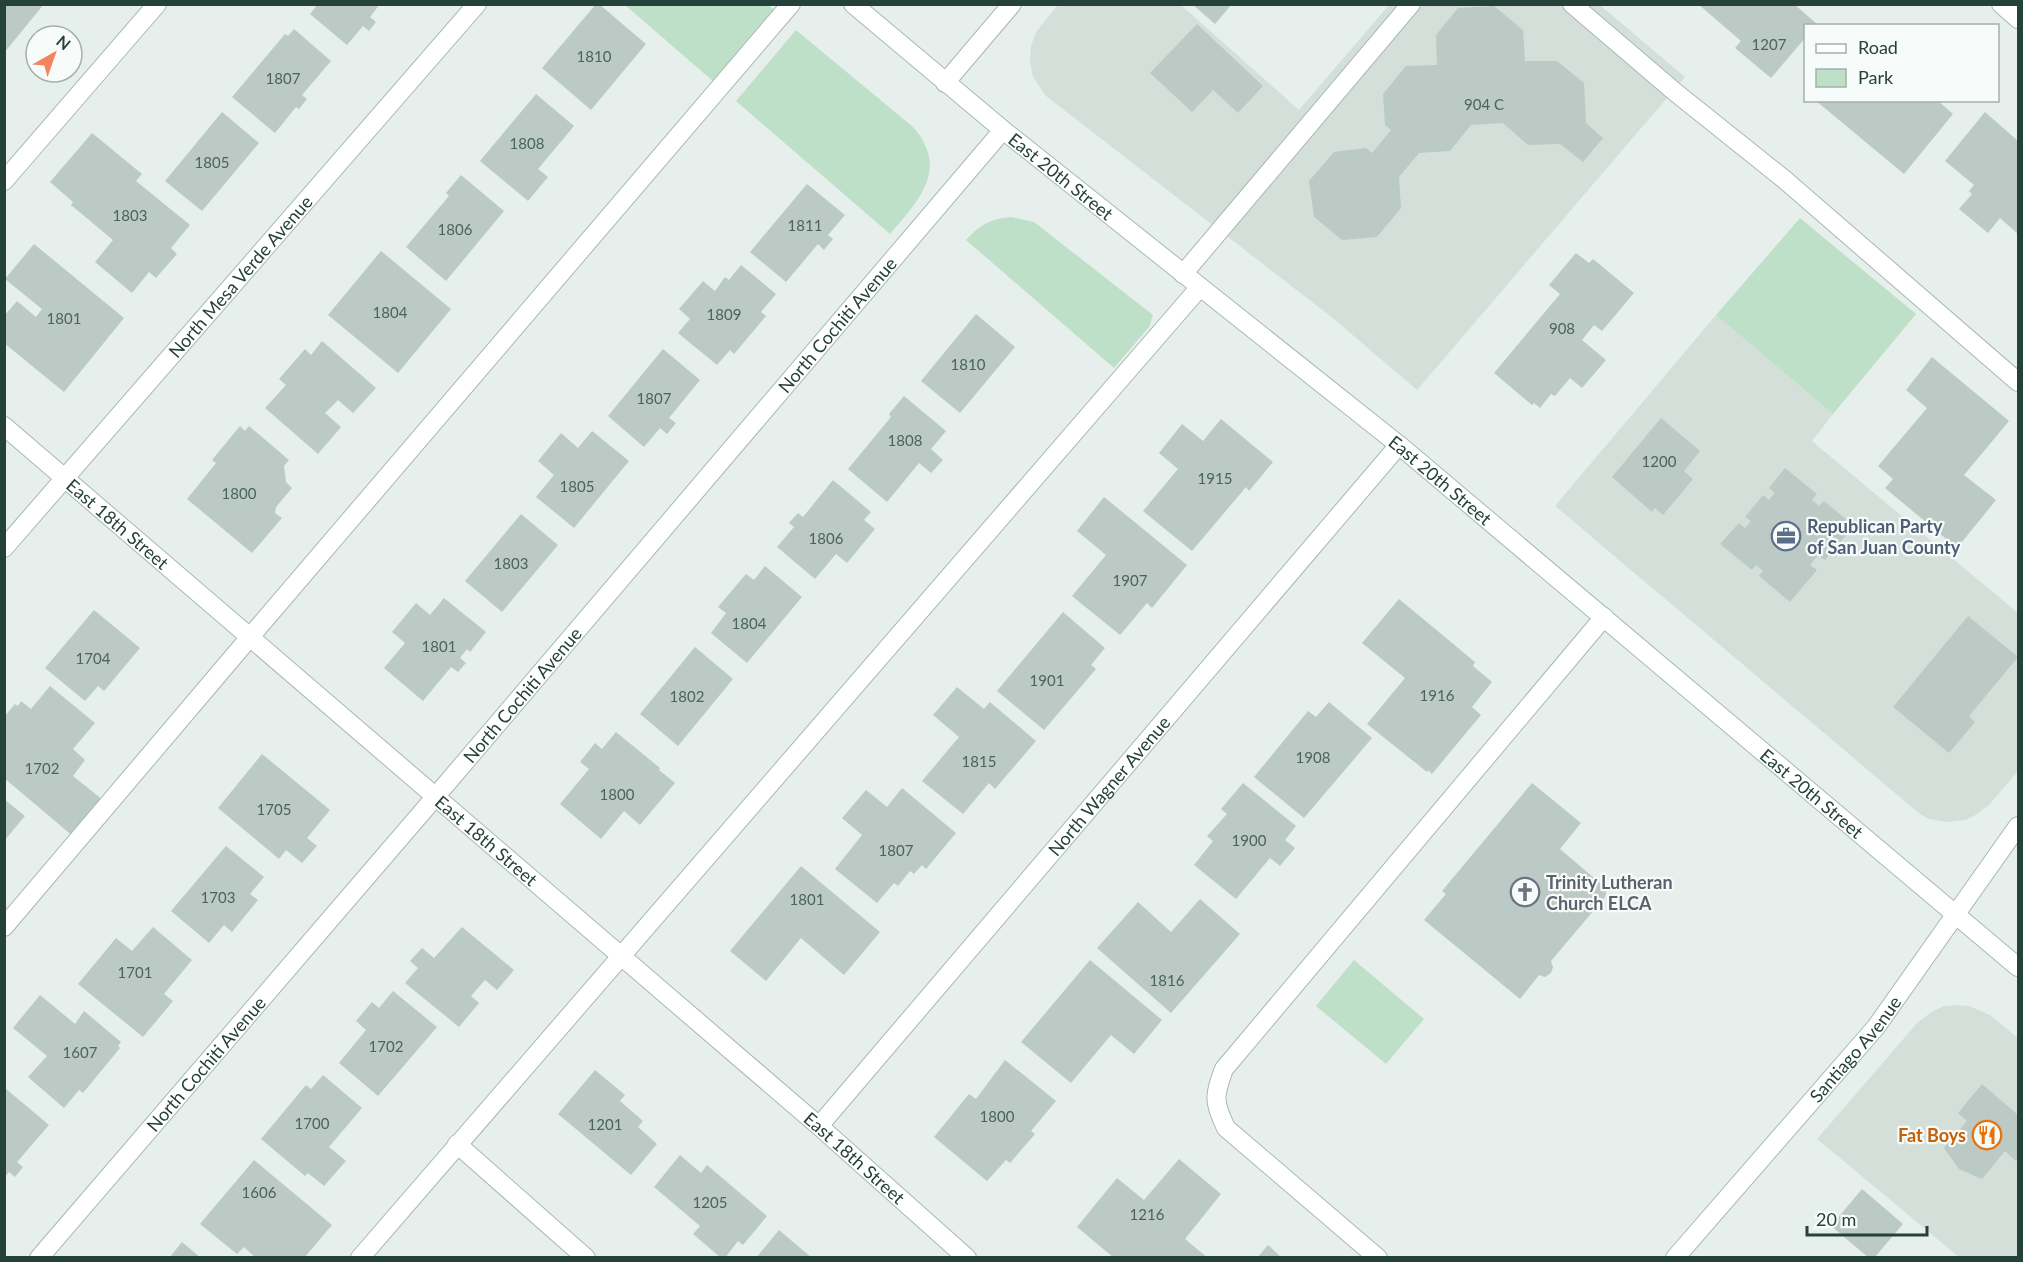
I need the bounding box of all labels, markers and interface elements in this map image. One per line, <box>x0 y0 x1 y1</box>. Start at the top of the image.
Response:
north arrow <box>24 24 84 84</box>
legend <box>1804 24 1999 102</box>
text: N <box>53 31 75 53</box>
house number: 1207 <box>1752 35 1787 53</box>
text: Road <box>1858 36 1898 58</box>
house number: 1810 <box>577 47 612 65</box>
text: Park <box>1858 66 1894 88</box>
house number: 1807 <box>266 69 301 87</box>
house number: 904 C <box>1464 95 1504 113</box>
street label: East 20th Street <box>1004 128 1118 225</box>
house number: 1808 <box>510 134 544 152</box>
house number: 1805 <box>195 153 229 171</box>
street label: North Mesa Verde Avenue <box>164 191 317 362</box>
house number: 1803 <box>113 206 147 224</box>
house number: 1811 <box>788 216 822 234</box>
house number: 1806 <box>438 220 473 238</box>
street label: North Cochiti Avenue <box>773 252 901 397</box>
house number: 1804 <box>373 303 408 321</box>
house number: 1809 <box>707 305 741 323</box>
house number: 1801 <box>47 309 81 327</box>
house number: 908 <box>1549 319 1575 337</box>
house number: 1810 <box>951 355 986 373</box>
house number: 1807 <box>637 389 672 407</box>
street label: East 20th Street <box>1385 430 1497 530</box>
house number: 1808 <box>888 431 922 449</box>
house number: 1200 <box>1642 452 1677 470</box>
house number: 1915 <box>1198 469 1232 487</box>
street label: East 18th Street <box>62 474 174 574</box>
house number: 1805 <box>560 477 594 495</box>
house number: 1800 <box>222 484 257 502</box>
place label: Republican Party of San Juan County <box>1807 515 1961 558</box>
office icon: Republican Party of San Juan County <box>1770 520 1802 552</box>
house number: 1806 <box>809 529 844 547</box>
house number: 1803 <box>494 554 528 572</box>
house number: 1907 <box>1113 571 1148 589</box>
house number: 1804 <box>732 614 767 632</box>
street label: North Cochiti Avenue <box>458 623 586 767</box>
house number: 1801 <box>422 637 456 655</box>
house number: 1704 <box>76 649 111 667</box>
house number: 1901 <box>1030 671 1064 689</box>
house number: 1916 <box>1420 686 1455 704</box>
house number: 1802 <box>670 687 704 705</box>
street label: North Wagner Avenue <box>1043 711 1174 860</box>
street label: East 20th Street <box>1756 744 1868 843</box>
house number: 1908 <box>1296 748 1330 766</box>
house number: 1815 <box>962 752 996 770</box>
house number: 1702 <box>25 759 59 777</box>
house number: 1800 <box>600 785 635 803</box>
street label: East 18th Street <box>431 790 542 891</box>
house number: 1705 <box>257 800 291 818</box>
house number: 1900 <box>1232 831 1267 849</box>
house number: 1807 <box>879 841 914 859</box>
place label: Trinity Lutheran Church ELCA <box>1546 871 1673 914</box>
church icon: Trinity Lutheran Church ELCA <box>1509 876 1541 908</box>
house number: 1703 <box>201 888 235 906</box>
house number: 1801 <box>790 890 824 908</box>
house number: 1701 <box>118 963 152 981</box>
house number: 1816 <box>1150 971 1185 989</box>
street label: North Cochiti Avenue <box>142 992 270 1136</box>
street label: Santiago Avenue <box>1805 992 1906 1107</box>
house number: 1702 <box>369 1037 403 1055</box>
house number: 1607 <box>63 1043 98 1061</box>
street label: East 18th Street <box>800 1107 910 1209</box>
house number: 1800 <box>980 1107 1015 1125</box>
house number: 1700 <box>295 1114 330 1132</box>
house number: 1201 <box>588 1115 622 1133</box>
restaurant icon: Fat Boys <box>1971 1119 2003 1151</box>
place label: Fat Boys <box>1898 1124 1966 1146</box>
house number: 1606 <box>242 1183 277 1201</box>
house number: 1205 <box>693 1193 727 1211</box>
scale bar <box>1807 1199 1927 1237</box>
house number: 1216 <box>1130 1205 1165 1223</box>
text: 20 m <box>1816 1208 1856 1230</box>

